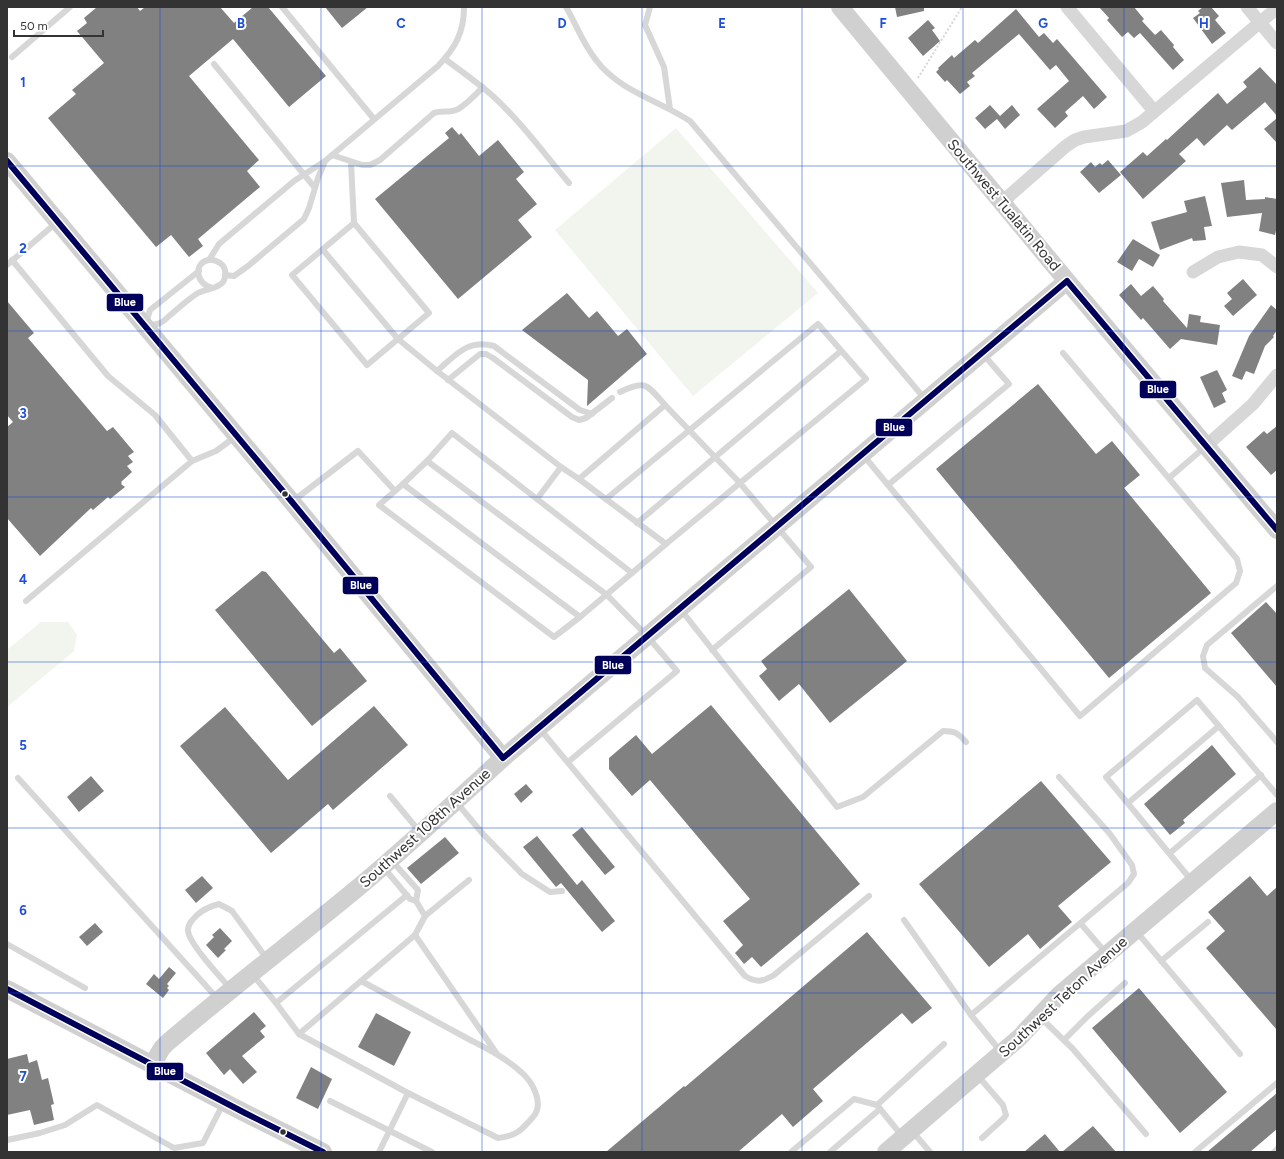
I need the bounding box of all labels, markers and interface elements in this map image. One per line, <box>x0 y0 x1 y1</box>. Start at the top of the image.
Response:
scale bar <box>14 12 103 38</box>
text: B <box>237 16 245 31</box>
text: C <box>396 16 406 31</box>
text: D <box>557 16 567 31</box>
text: E <box>718 16 726 31</box>
text: F <box>879 16 887 31</box>
text: G <box>1038 16 1048 31</box>
text: H <box>1199 16 1209 31</box>
text: 50 m <box>20 19 48 33</box>
text: 1 <box>20 75 26 90</box>
street label: Southwest Tualatin Road <box>944 135 1064 275</box>
text: 2 <box>19 241 27 256</box>
line badge: Blue <box>106 293 144 312</box>
text: Blue <box>114 296 136 309</box>
line badge: Blue <box>1139 380 1177 399</box>
text: Blue <box>1147 383 1169 396</box>
text: 3 <box>19 406 27 421</box>
line badge: Blue <box>875 418 913 437</box>
text: Blue <box>883 421 905 434</box>
unlabelled marker <box>280 489 290 499</box>
text: 4 <box>19 572 27 587</box>
line badge: Blue <box>342 576 379 595</box>
text: Blue <box>350 579 372 592</box>
line badge: Blue <box>594 655 632 675</box>
text: Blue <box>602 659 624 672</box>
text: 5 <box>19 738 27 753</box>
street label: Southwest 108th Avenue <box>356 764 494 892</box>
text: 6 <box>19 903 27 918</box>
street label: Southwest Teton Avenue <box>995 933 1131 1061</box>
line badge: Blue <box>146 1062 184 1081</box>
text: Blue <box>154 1065 176 1078</box>
text: 7 <box>19 1069 27 1084</box>
unlabelled marker <box>278 1127 288 1137</box>

